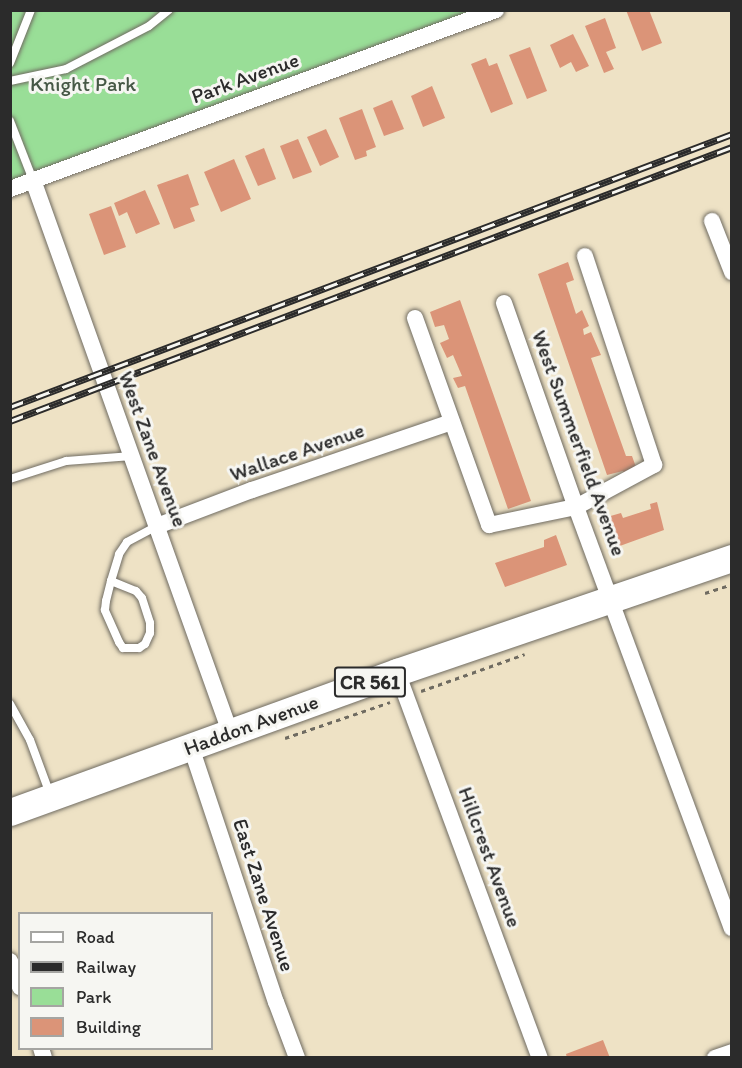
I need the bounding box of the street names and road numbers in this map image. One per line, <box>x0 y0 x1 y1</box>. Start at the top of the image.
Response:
street label: Park Avenue <box>188 47 302 109</box>
street label: West Summerfield Avenue <box>527 328 631 558</box>
street label: West Zane Avenue <box>113 367 193 531</box>
street label: Wallace Avenue <box>226 417 368 487</box>
road number: CR 561 <box>332 665 407 699</box>
street label: Haddon Avenue <box>180 689 322 761</box>
street label: Hillcrest Avenue <box>453 783 527 931</box>
street label: East Zane Avenue <box>227 815 301 975</box>

